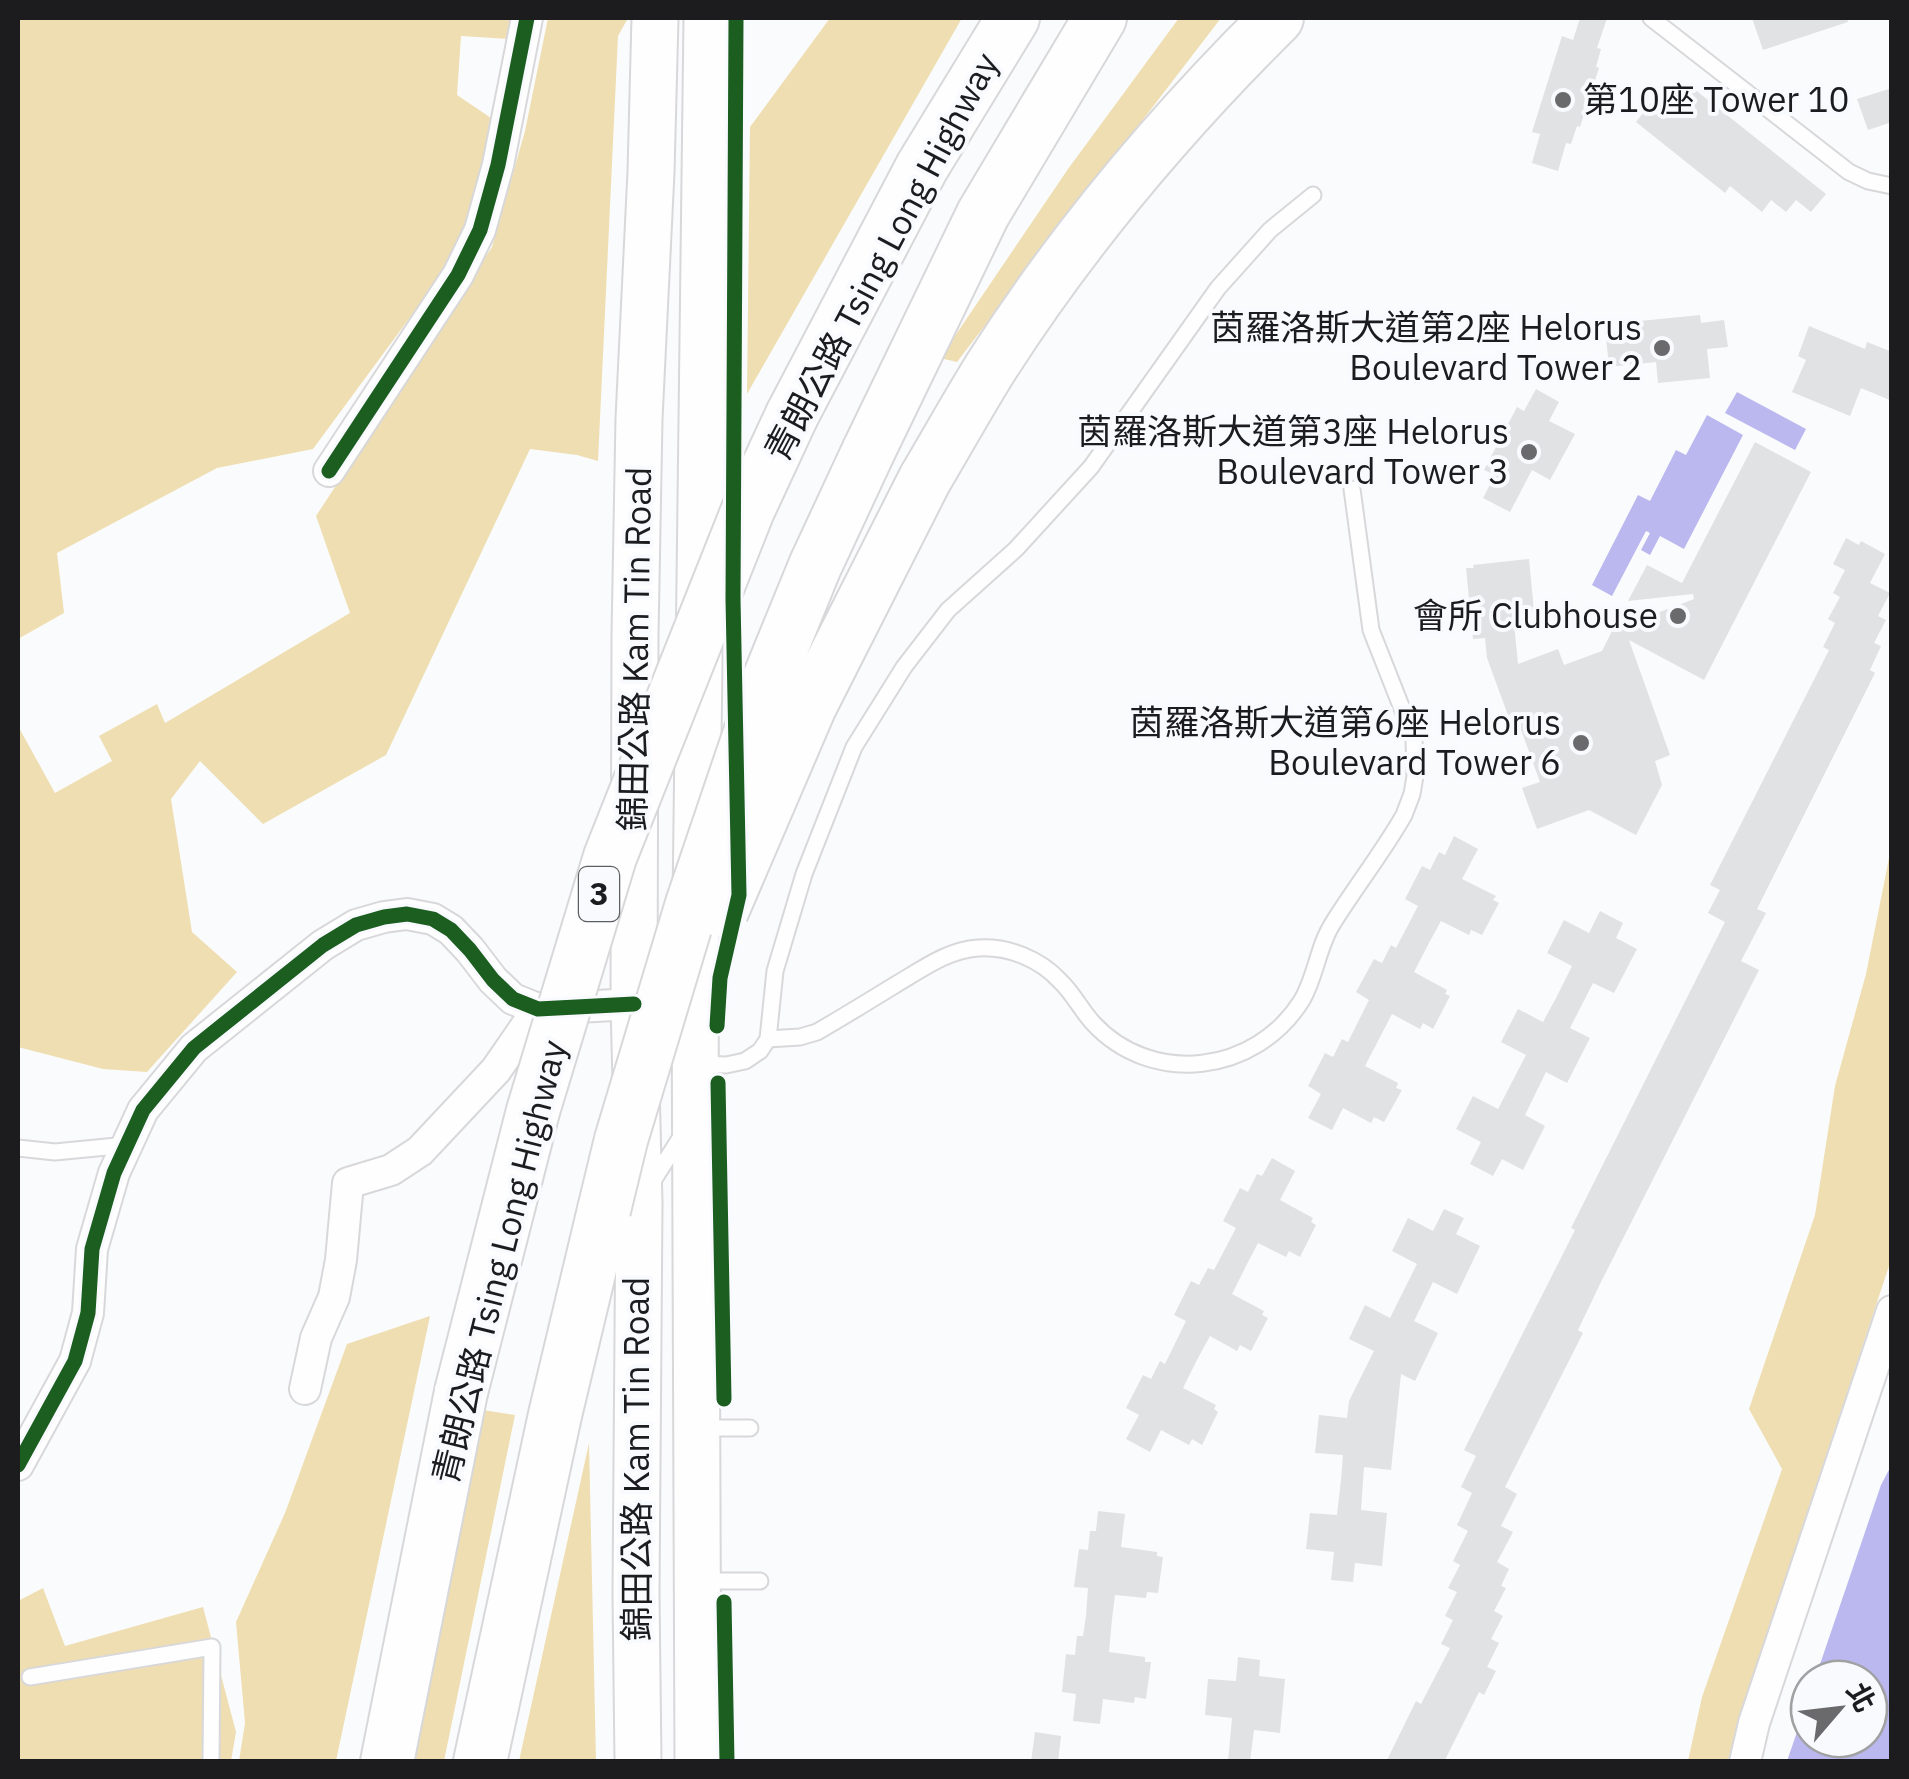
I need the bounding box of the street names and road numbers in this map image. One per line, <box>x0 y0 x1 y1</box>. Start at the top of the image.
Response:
street label: 青朗公路 Tsing Long Highway <box>754 44 1008 469</box>
street label: 錦田公路 Kam Tin Road <box>609 466 661 832</box>
road number: 3 <box>579 867 619 921</box>
street label: 青朗公路 Tsing Long Highway <box>422 1035 576 1488</box>
street label: 錦田公路 Kam Tin Road <box>613 1277 659 1641</box>

